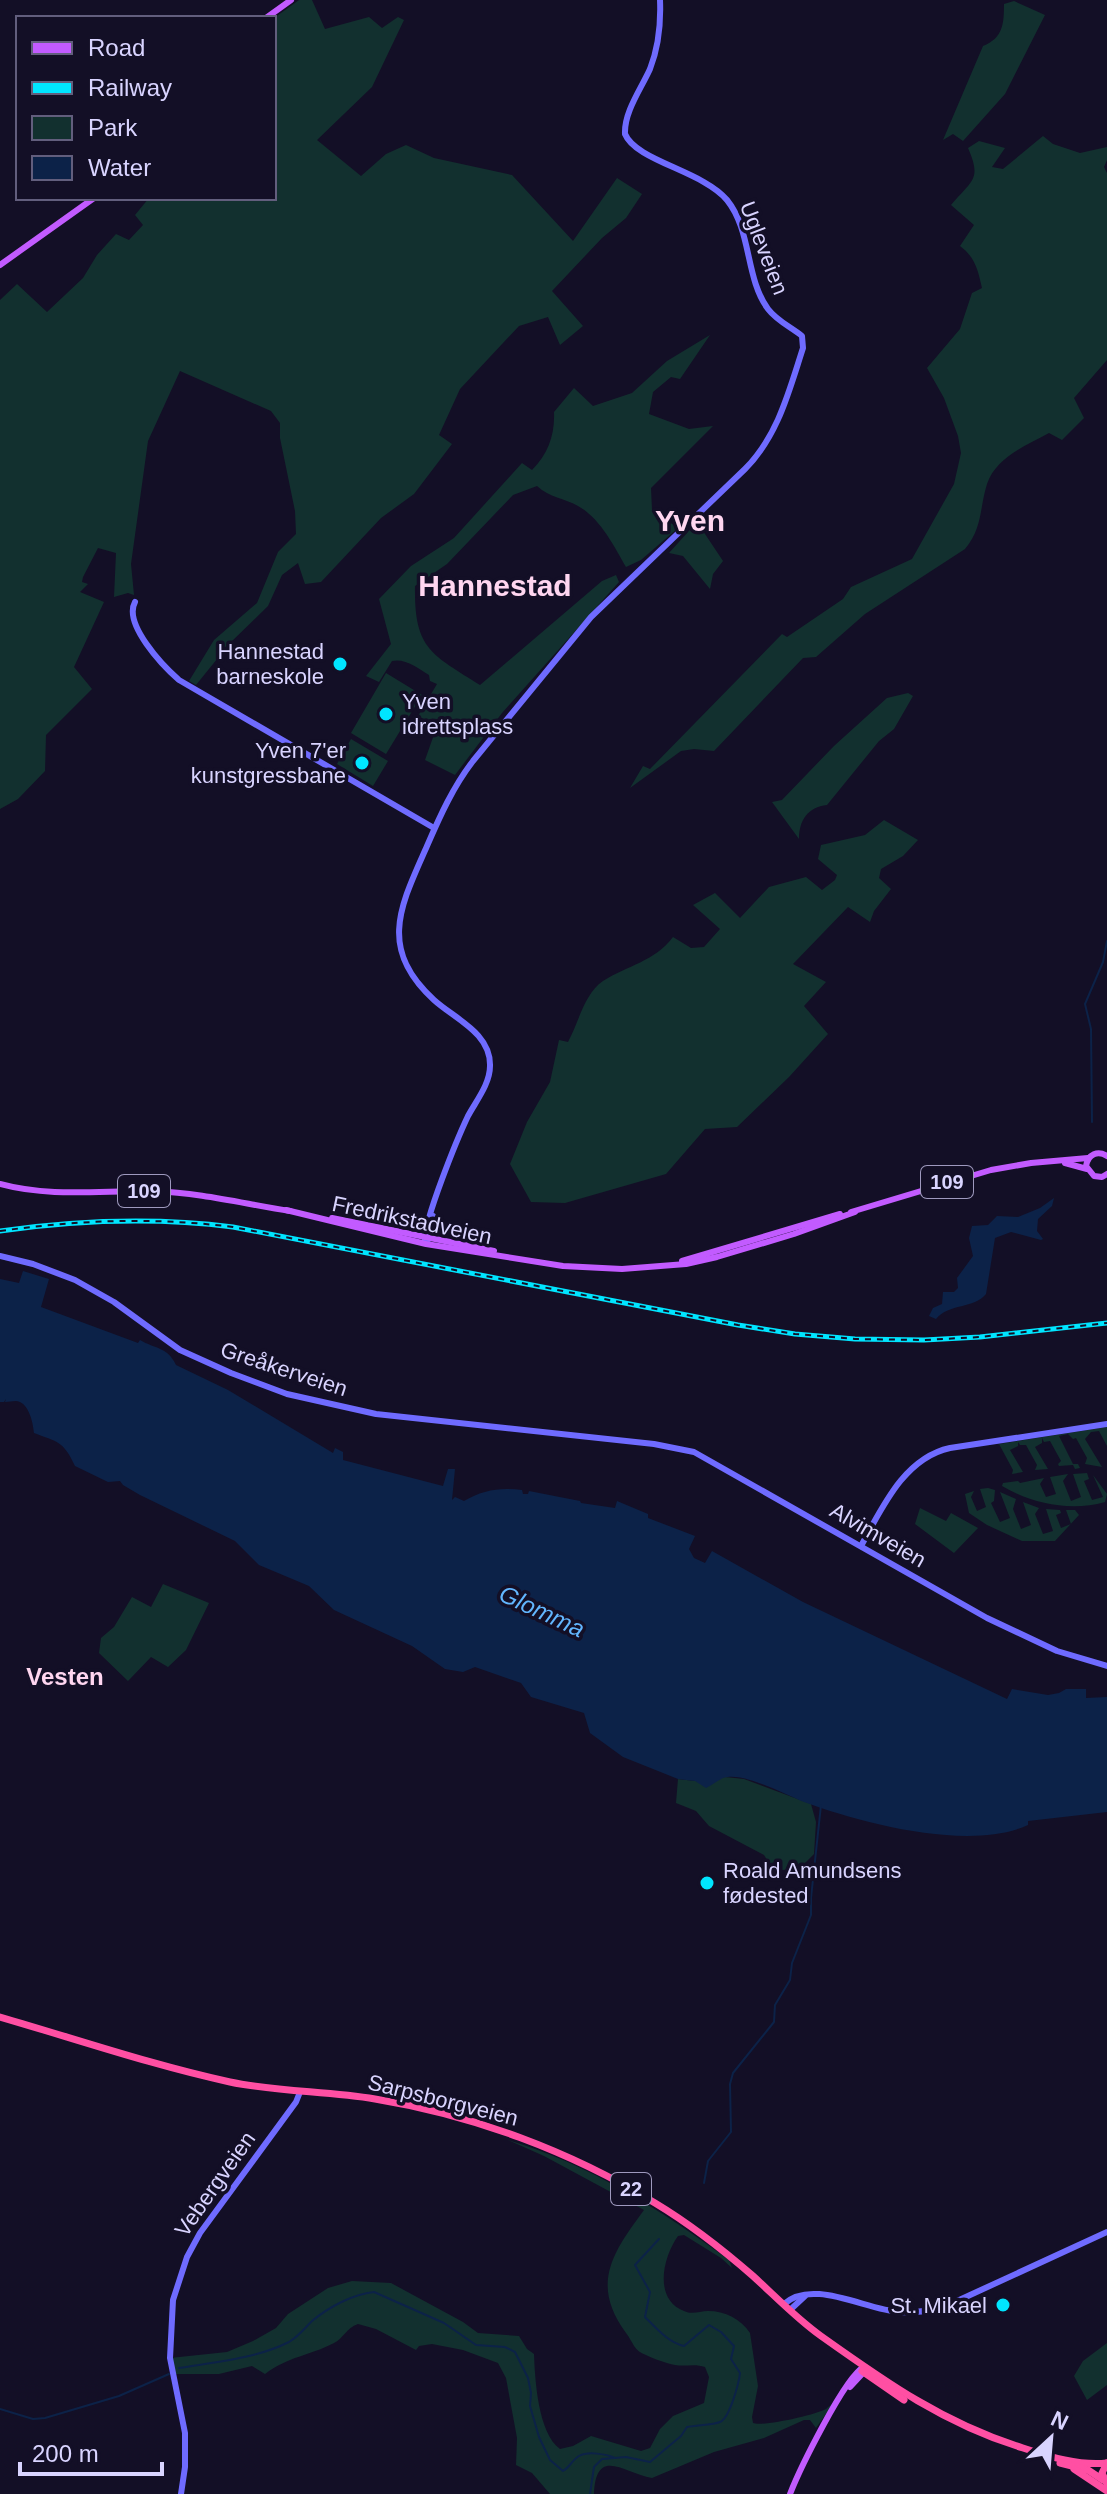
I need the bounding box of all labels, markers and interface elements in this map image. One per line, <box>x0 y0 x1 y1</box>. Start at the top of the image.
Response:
legend <box>16 16 276 200</box>
text: Road <box>88 34 145 61</box>
text: Railway <box>88 74 172 101</box>
text: Park <box>88 114 138 141</box>
text: Water <box>88 154 151 181</box>
street label: Ugleveien <box>735 198 793 298</box>
district label: Yven <box>655 504 725 537</box>
district label: Hannestad <box>418 569 572 602</box>
place label: Hannestad barneskole <box>216 639 324 689</box>
marker: Hannestad barneskole <box>331 655 349 673</box>
place label: Yven idrettsplass <box>402 689 513 739</box>
marker: Yven idrettsplass <box>377 705 395 723</box>
place label: Yven 7'er kunstgressbane <box>191 738 346 788</box>
marker: Yven 7'er kunstgressbane <box>353 754 371 772</box>
road number: 109 <box>921 1166 973 1198</box>
road number: 109 <box>118 1175 170 1207</box>
street label: Fredrikstadveien <box>330 1191 494 1249</box>
street label: Greåkerveien <box>217 1337 351 1401</box>
street label: Alvimveien <box>826 1498 930 1572</box>
water label: Glomma <box>495 1580 589 1642</box>
district label: Vesten <box>26 1663 104 1690</box>
place label: Roald Amundsens fødested <box>723 1858 902 1908</box>
marker: Roald Amundsens fødested <box>698 1874 716 1892</box>
street label: Sarpsborgveien <box>365 2069 521 2131</box>
street label: Vebergveien <box>170 2127 260 2241</box>
road number: 22 <box>611 2173 651 2205</box>
place label: St. Mikael <box>890 2293 987 2318</box>
marker: St. Mikael <box>994 2296 1012 2314</box>
north arrow <box>1011 2398 1091 2478</box>
text: N <box>1047 2406 1072 2435</box>
scale bar <box>20 2426 162 2476</box>
text: 200 m <box>32 2440 99 2467</box>

